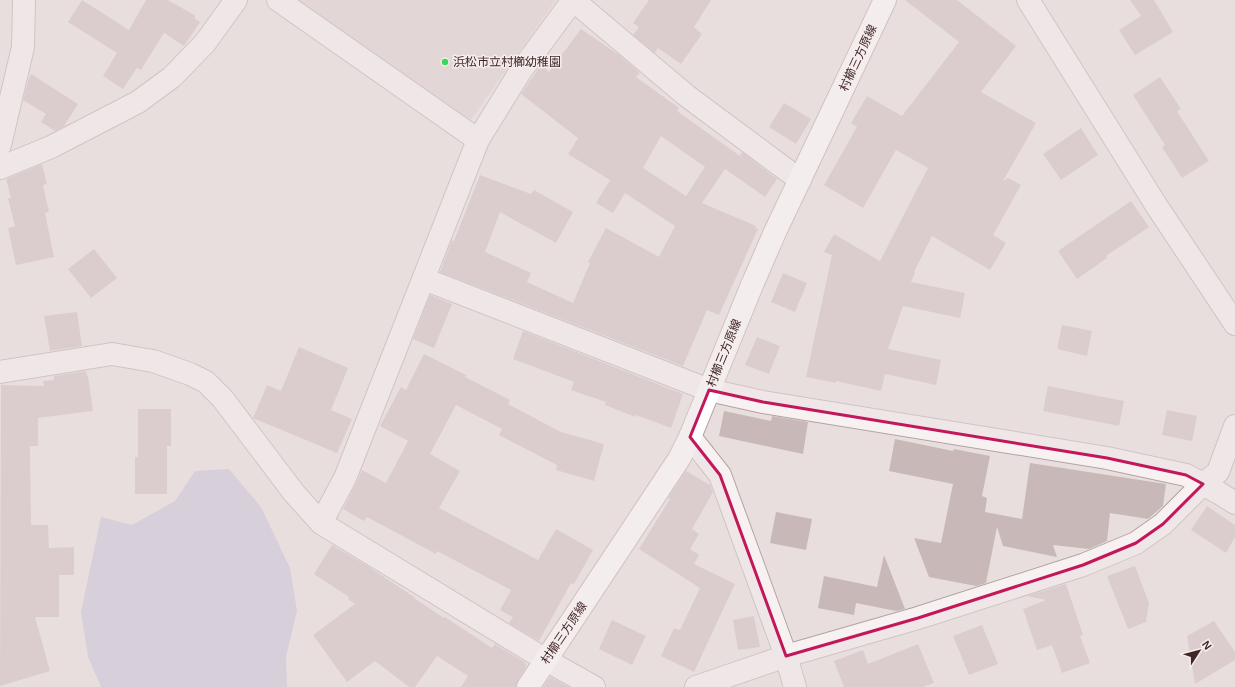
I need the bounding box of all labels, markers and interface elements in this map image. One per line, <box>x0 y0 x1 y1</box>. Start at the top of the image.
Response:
street label: 村櫛三方原線 <box>836 22 880 94</box>
place label: 浜松市立村櫛幼稚園 <box>453 55 561 69</box>
marker: 浜松市立村櫛幼稚園 <box>440 57 450 67</box>
street label: 村櫛三方原線 <box>704 317 744 389</box>
street label: 村櫛三方原線 <box>538 599 590 667</box>
north arrow <box>1179 631 1219 671</box>
text: N <box>1200 638 1214 652</box>

